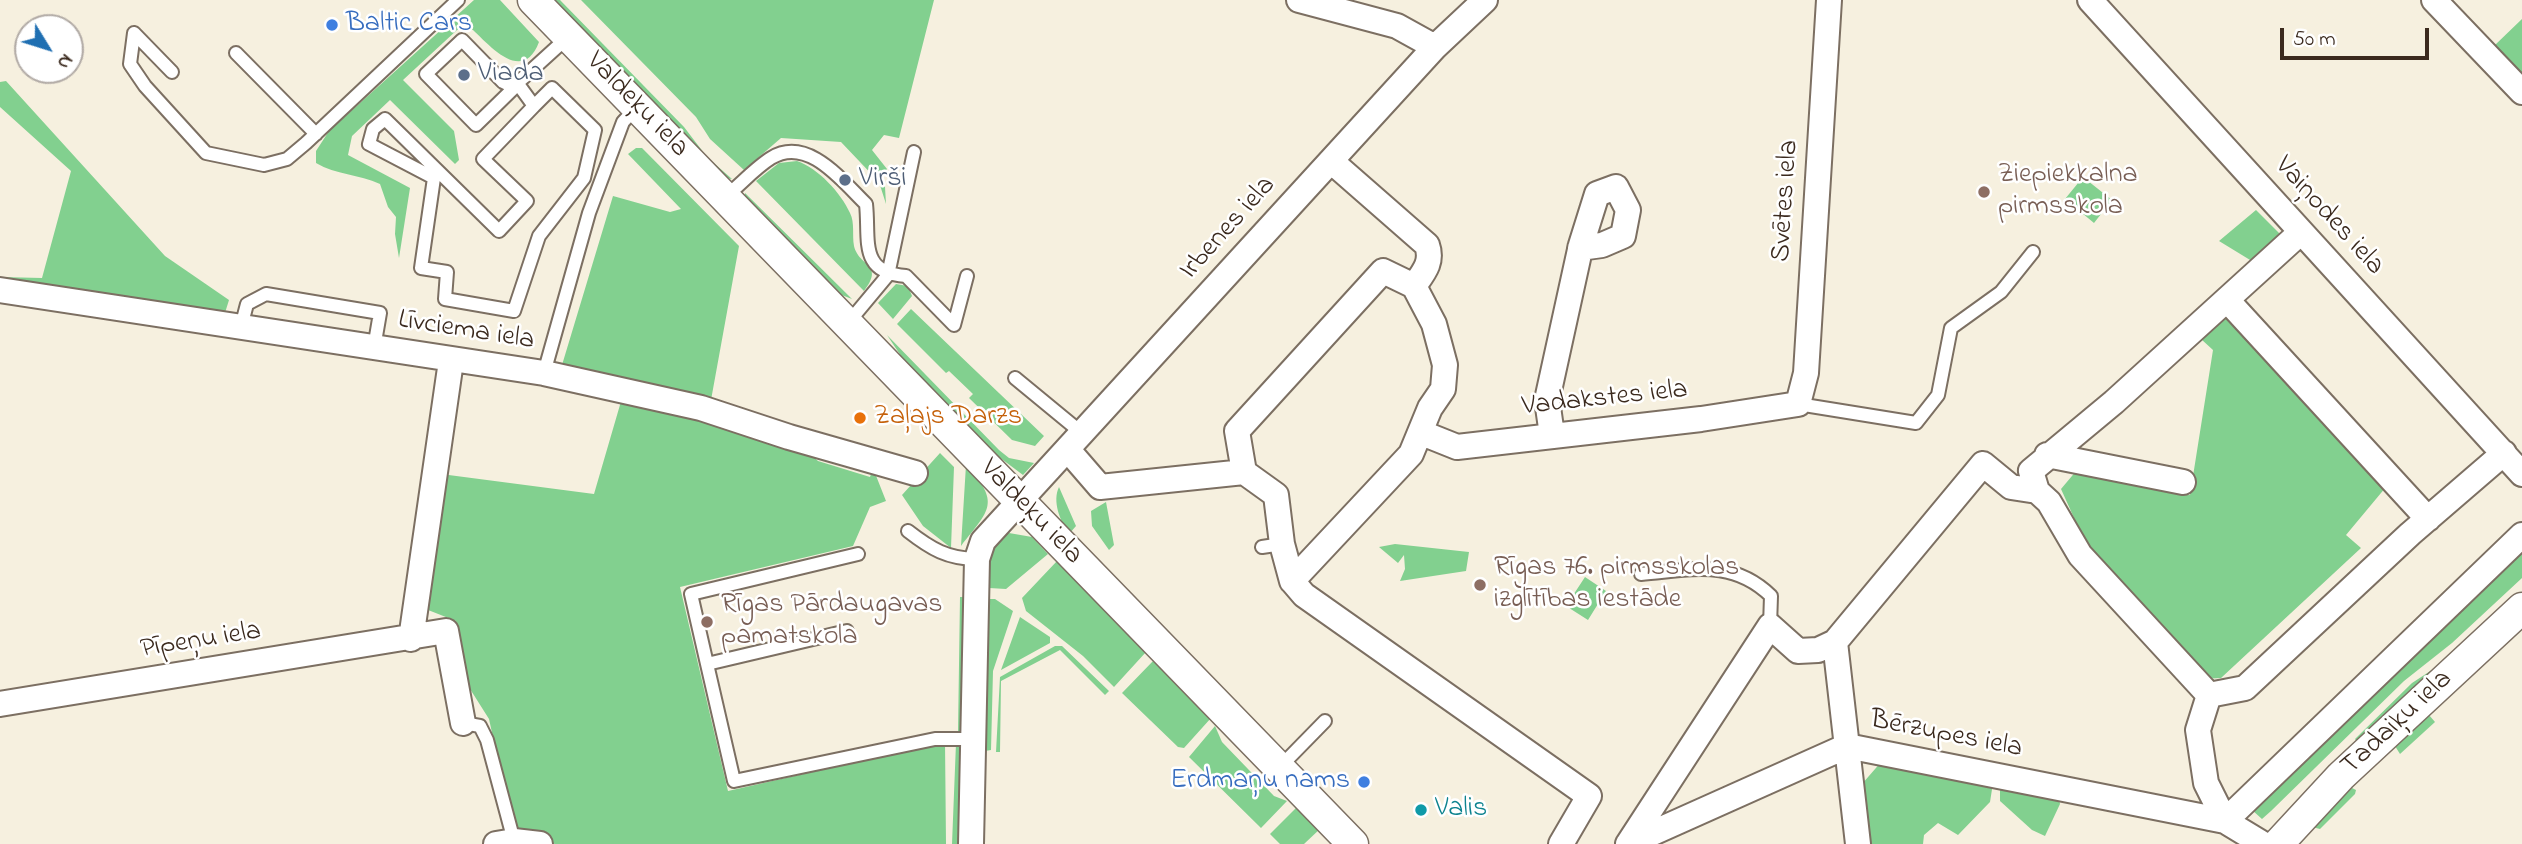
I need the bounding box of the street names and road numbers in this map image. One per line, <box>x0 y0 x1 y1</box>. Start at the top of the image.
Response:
street label: Valdeķu iela <box>577 46 695 166</box>
street label: Svētes iela <box>1766 139 1808 263</box>
street label: Vaiņodes iela <box>2266 151 2390 283</box>
street label: Irbenes iela <box>1174 170 1284 288</box>
street label: Līvciema iela <box>395 305 537 359</box>
street label: Vadakstes iela <box>1521 375 1689 425</box>
street label: Valdeķu iela <box>971 453 1089 573</box>
street label: Pīpeņu iela <box>138 616 264 668</box>
street label: Tadaiķu iela <box>2335 664 2461 784</box>
street label: Bērzupes iela <box>1867 705 2025 767</box>

